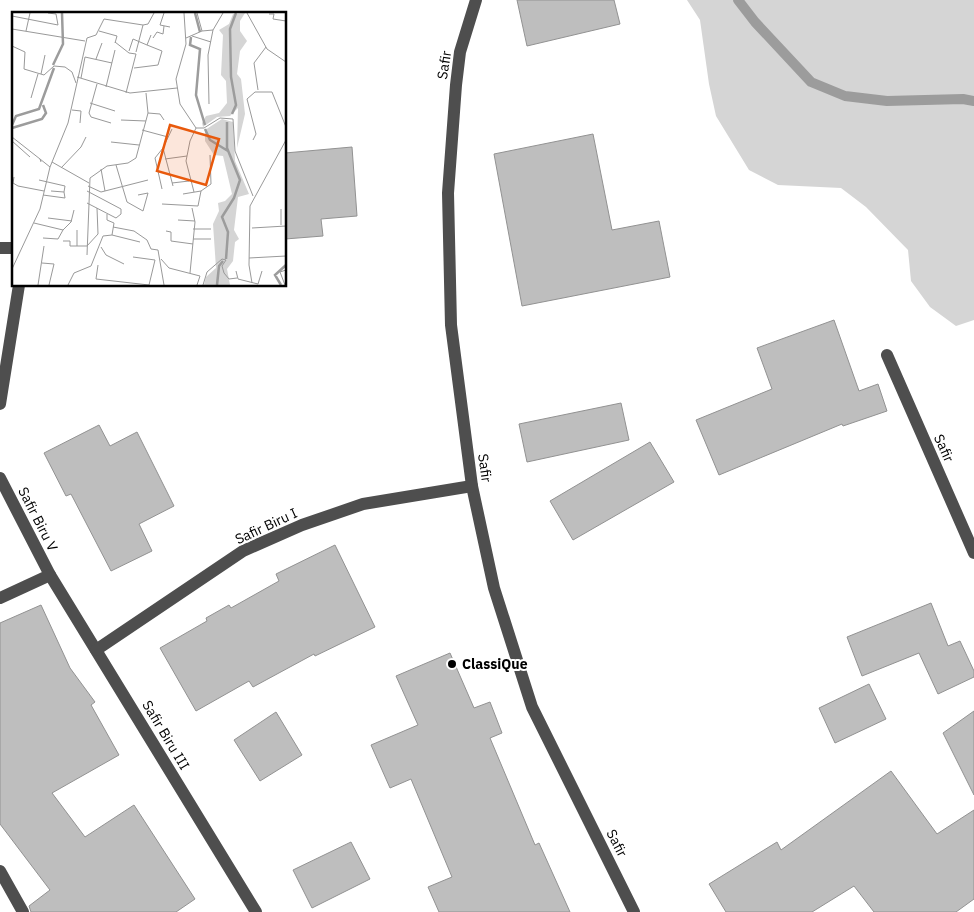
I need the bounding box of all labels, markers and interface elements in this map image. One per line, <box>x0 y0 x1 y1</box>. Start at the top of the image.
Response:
inset map <box>12 12 286 286</box>
street label: Safir <box>433 49 455 81</box>
street label: Safir <box>930 431 958 465</box>
street label: Safir <box>474 453 496 483</box>
street label: Safir Biru V <box>14 484 62 554</box>
street label: Safir Biru I <box>232 504 300 548</box>
place label: ClassiQue <box>462 655 528 673</box>
marker: ClassiQue <box>446 658 458 670</box>
street label: Safir Biru III <box>138 697 194 773</box>
street label: Safir <box>602 826 632 860</box>

